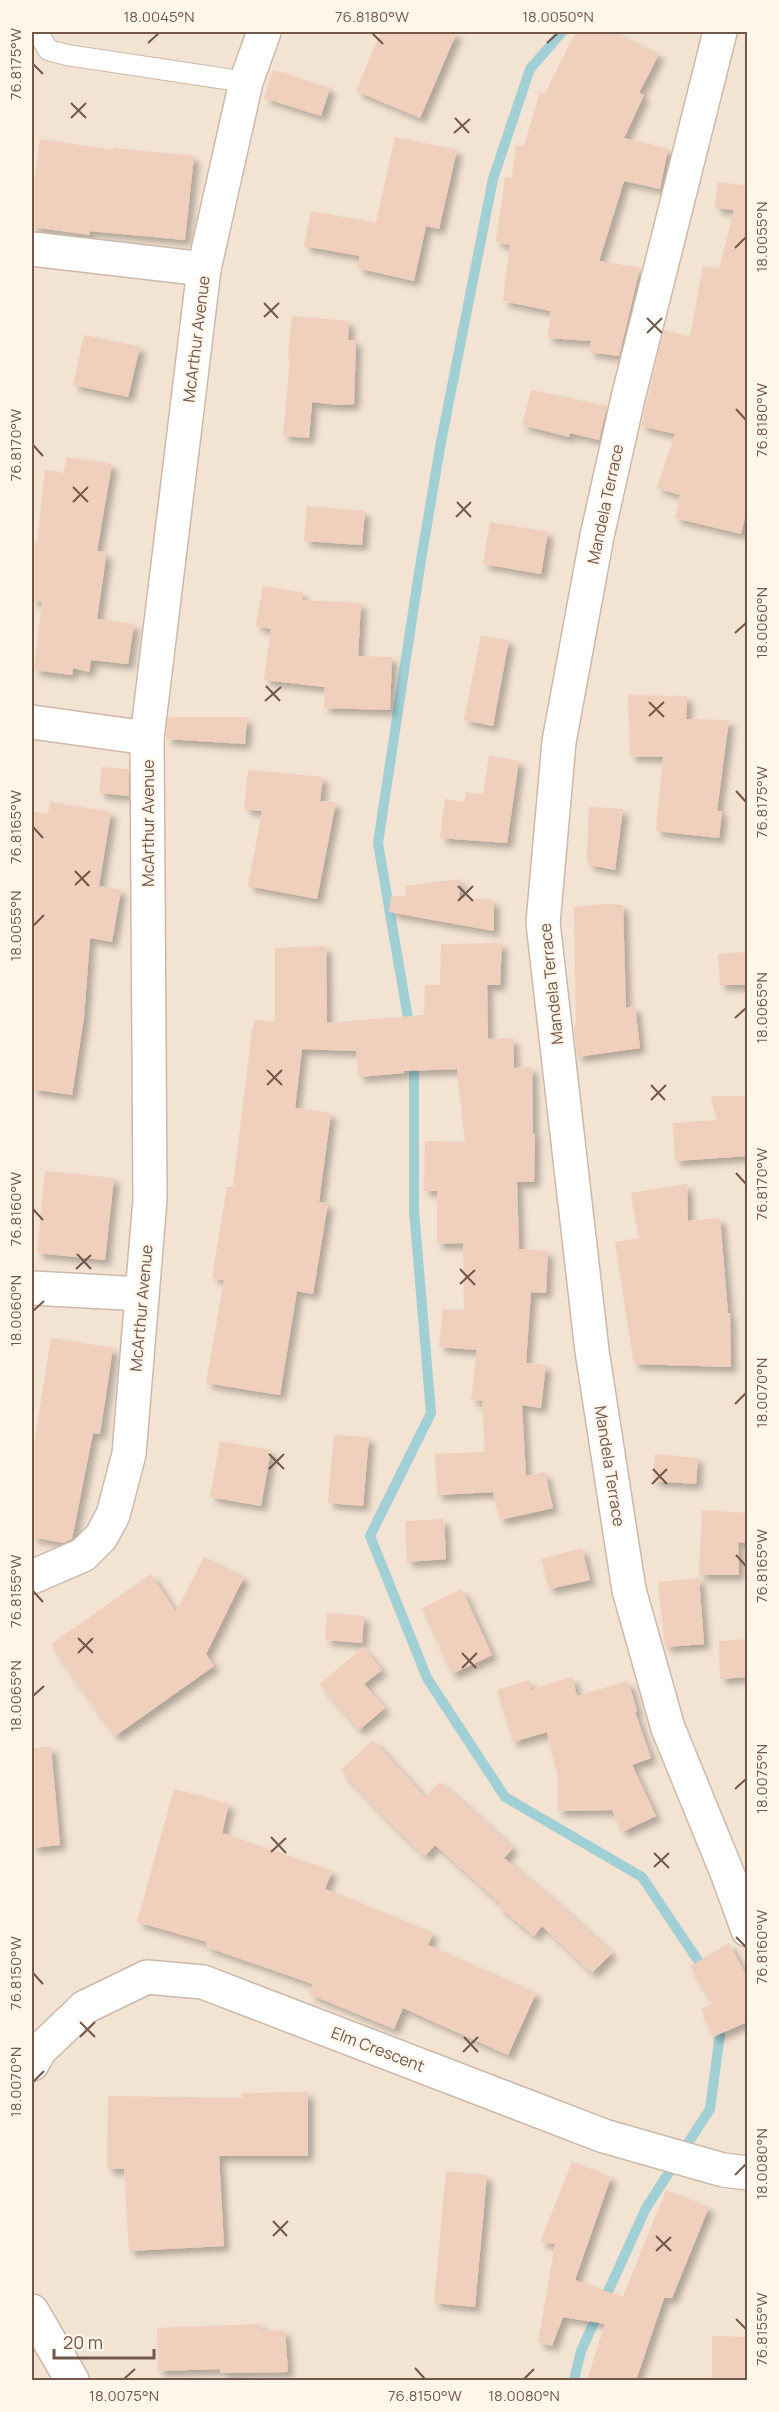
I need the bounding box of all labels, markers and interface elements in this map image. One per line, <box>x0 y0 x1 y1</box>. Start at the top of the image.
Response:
text: 18.0045°N <box>123 6 195 27</box>
text: 76.8180°W <box>335 6 409 27</box>
text: 18.0050°N <box>522 6 594 27</box>
text: 76.8175°W <box>5 28 26 100</box>
text: 18.0055°N <box>751 201 772 273</box>
street label: McArthur Avenue <box>177 274 215 404</box>
text: 76.8180°W <box>751 383 772 457</box>
text: 76.8170°W <box>5 409 26 481</box>
street label: Mandela Terrace <box>582 442 628 566</box>
text: 18.0060°N <box>751 587 772 659</box>
street label: McArthur Avenue <box>137 759 159 887</box>
text: 76.8175°W <box>751 766 772 838</box>
text: 76.8165°W <box>5 790 26 864</box>
text: 18.0055°N <box>5 890 26 962</box>
street label: Mandela Terrace <box>534 922 568 1046</box>
text: 18.0065°N <box>751 972 772 1044</box>
text: 76.8170°W <box>751 1148 772 1220</box>
text: 76.8160°W <box>5 1172 26 1246</box>
street label: McArthur Avenue <box>124 1244 158 1372</box>
text: 18.0060°N <box>5 1275 26 1347</box>
text: 18.0070°N <box>751 1358 772 1428</box>
street label: Mandela Terrace <box>590 1404 630 1528</box>
text: 76.8165°W <box>751 1529 772 1603</box>
text: 76.8155°W <box>5 1554 26 1628</box>
text: 18.0065°N <box>5 1660 26 1732</box>
text: 18.0075°N <box>751 1744 772 1814</box>
text: 76.8160°W <box>751 1910 772 1984</box>
text: 76.8150°W <box>5 1936 26 2010</box>
street label: Elm Crescent <box>328 2021 428 2077</box>
text: 18.0070°N <box>5 2047 26 2117</box>
text: 18.0080°N <box>751 2128 772 2200</box>
text: 76.8155°W <box>751 2292 772 2366</box>
scale bar <box>54 2322 154 2360</box>
text: 20 m <box>63 2330 103 2354</box>
text: 18.0075°N <box>89 2385 159 2406</box>
text: 76.8150°W <box>388 2385 462 2406</box>
text: 18.0080°N <box>488 2385 560 2406</box>

